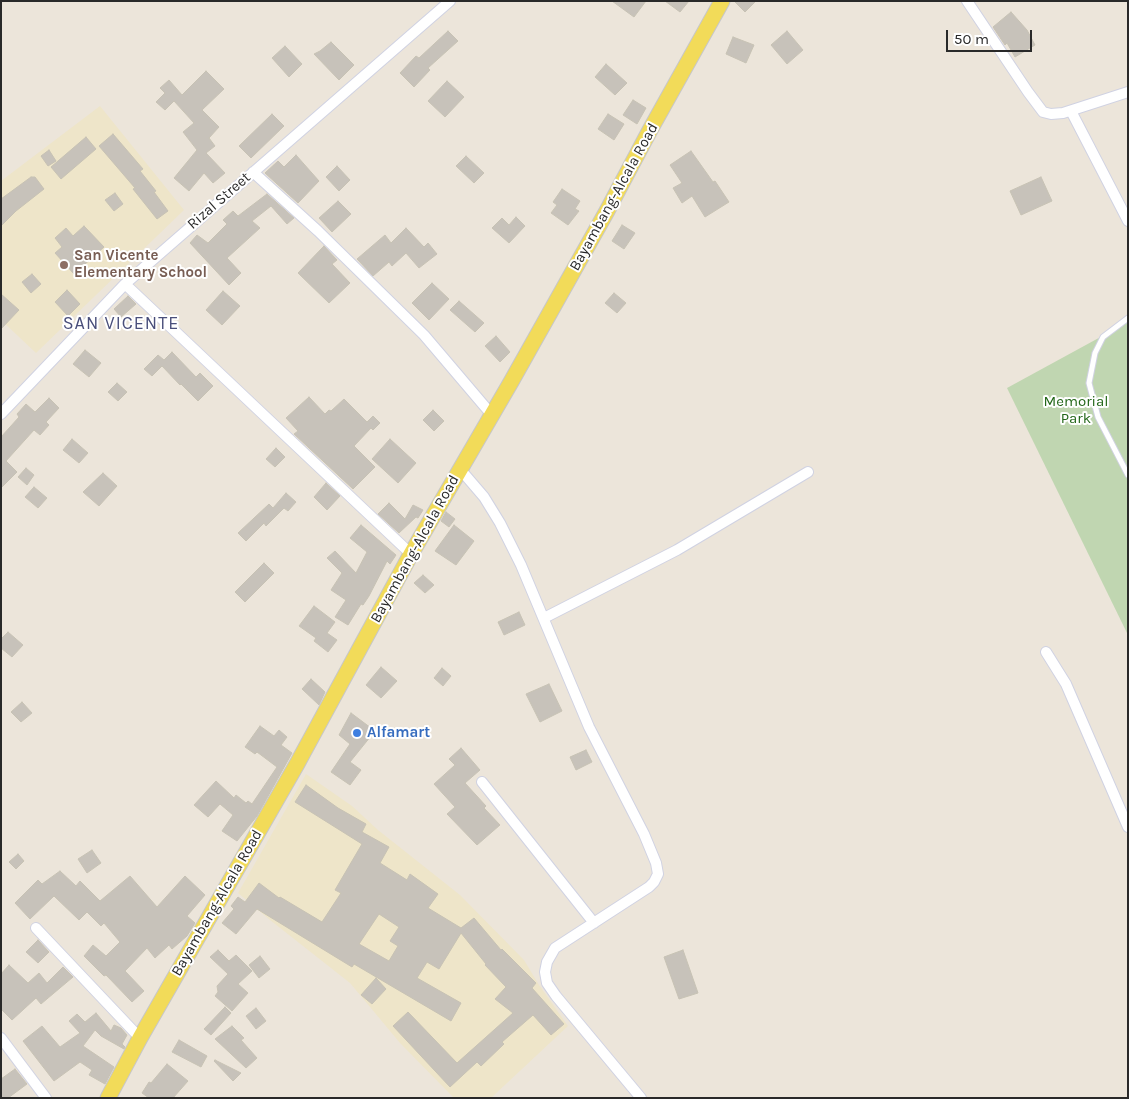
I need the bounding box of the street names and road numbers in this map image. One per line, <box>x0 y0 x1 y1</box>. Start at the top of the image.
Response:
street label: Bayambang-Alcala Road <box>566 120 662 274</box>
street label: Rizal Street <box>184 169 254 233</box>
street label: Bayambang-Alcala Road <box>367 472 463 626</box>
street label: Bayambang-Alcala Road <box>168 827 266 979</box>

